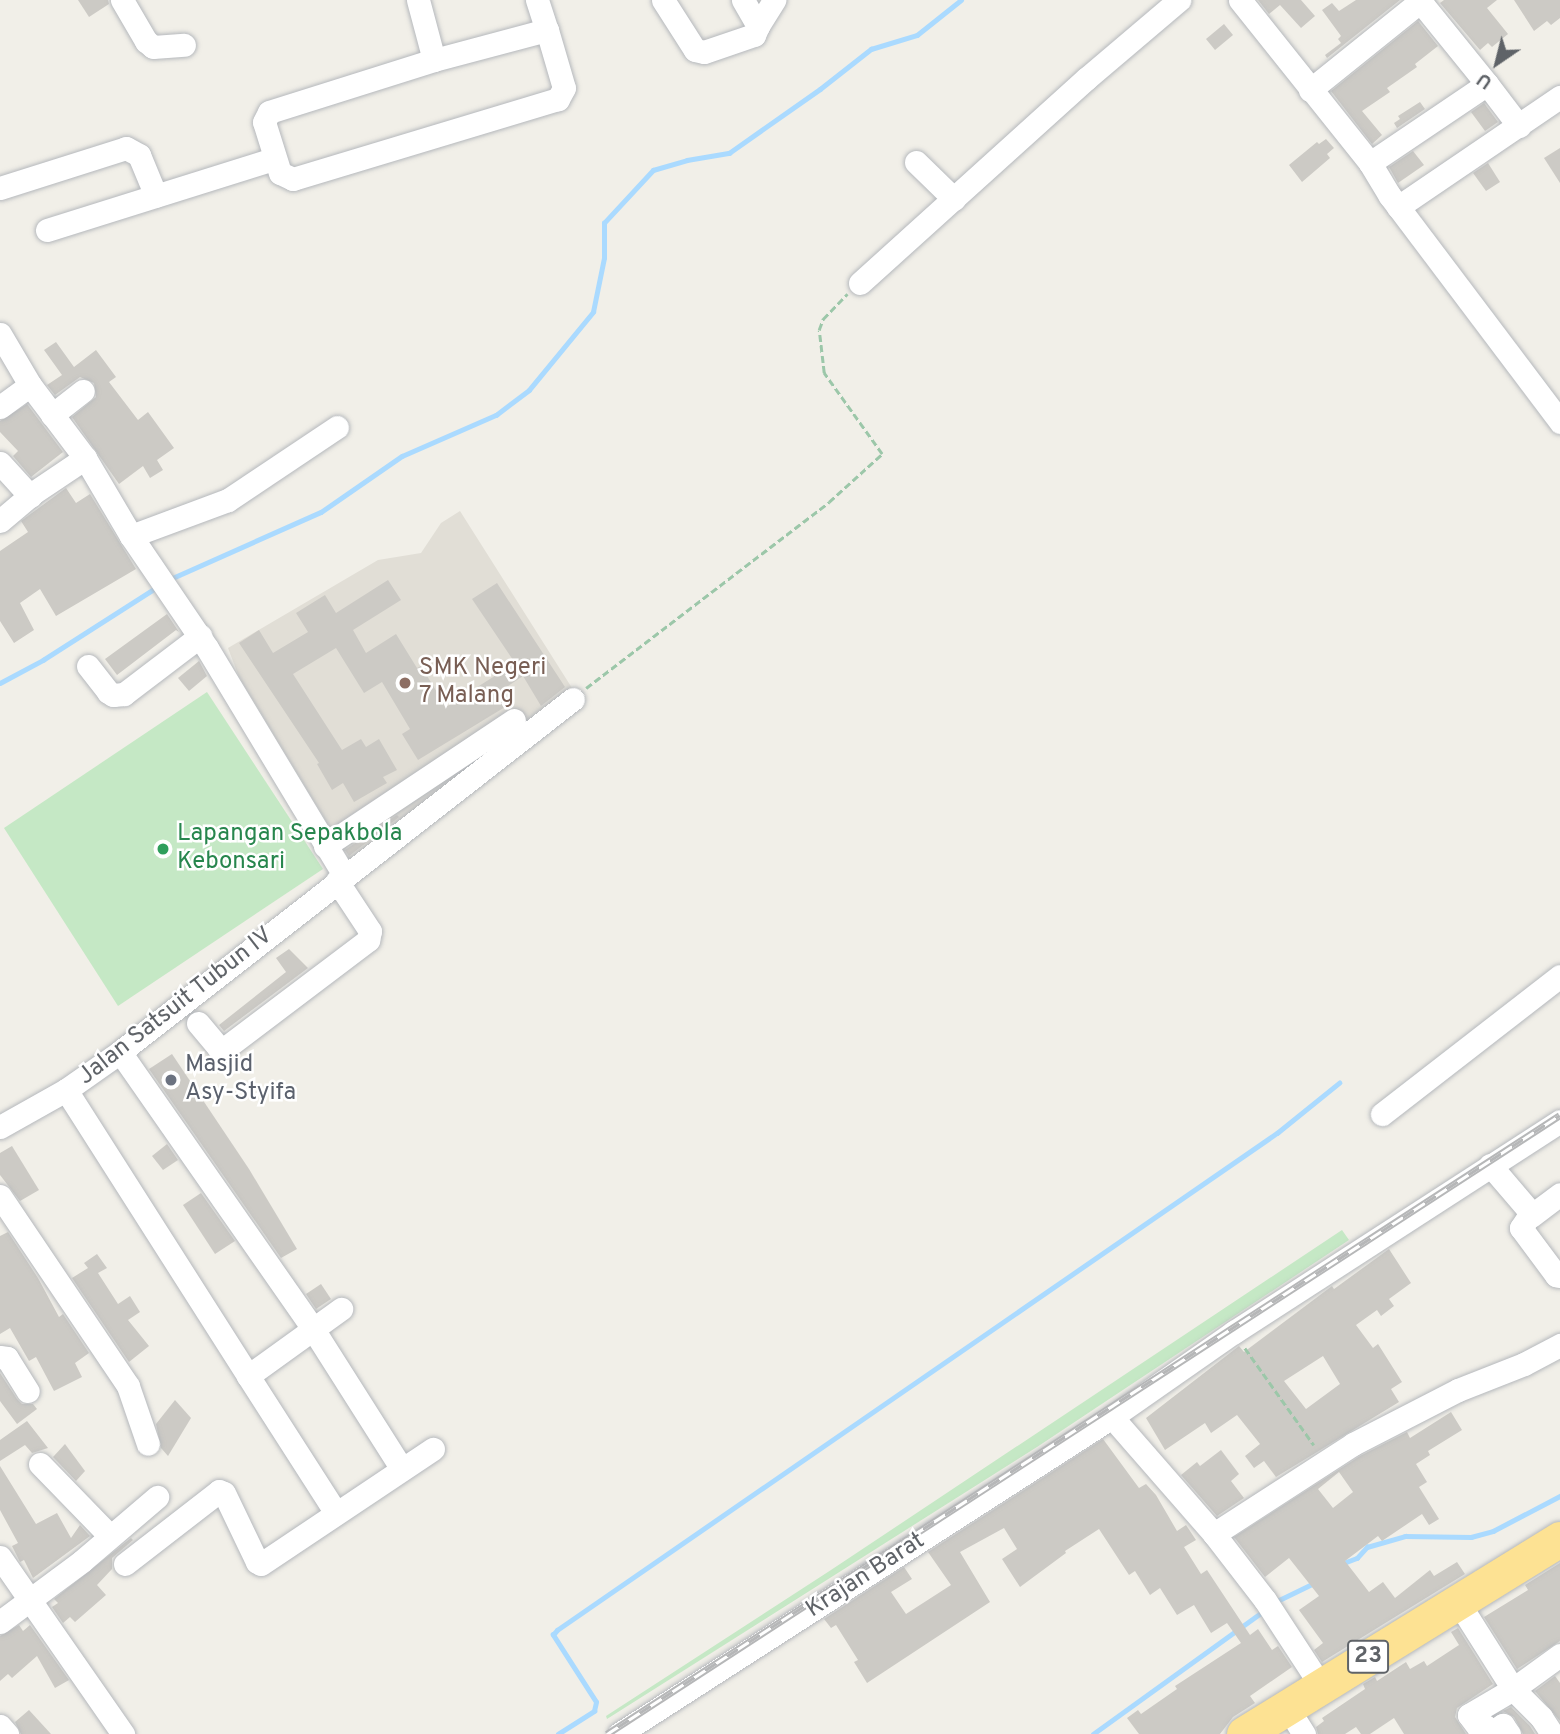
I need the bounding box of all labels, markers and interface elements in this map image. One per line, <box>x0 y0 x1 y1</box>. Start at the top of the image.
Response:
north arrow <box>1462 28 1532 98</box>
text: U <box>1473 66 1497 94</box>
place label: SMK Negeri 7 Malang <box>419 655 546 711</box>
marker: SMK Negeri 7 Malang <box>397 675 413 691</box>
place label: Lapangan Sepakbola Kebonsari <box>177 821 402 877</box>
marker: Lapangan Sepakbola Kebonsari <box>155 841 171 857</box>
street label: Jalan Satsuit Tubun IV <box>73 922 279 1092</box>
place label: Masjid Asy-Styifa <box>185 1052 296 1108</box>
marker: Masjid Asy-Styifa <box>163 1072 179 1088</box>
street label: Krajan Barat <box>801 1527 931 1625</box>
road number: 23 <box>1347 1638 1389 1676</box>

